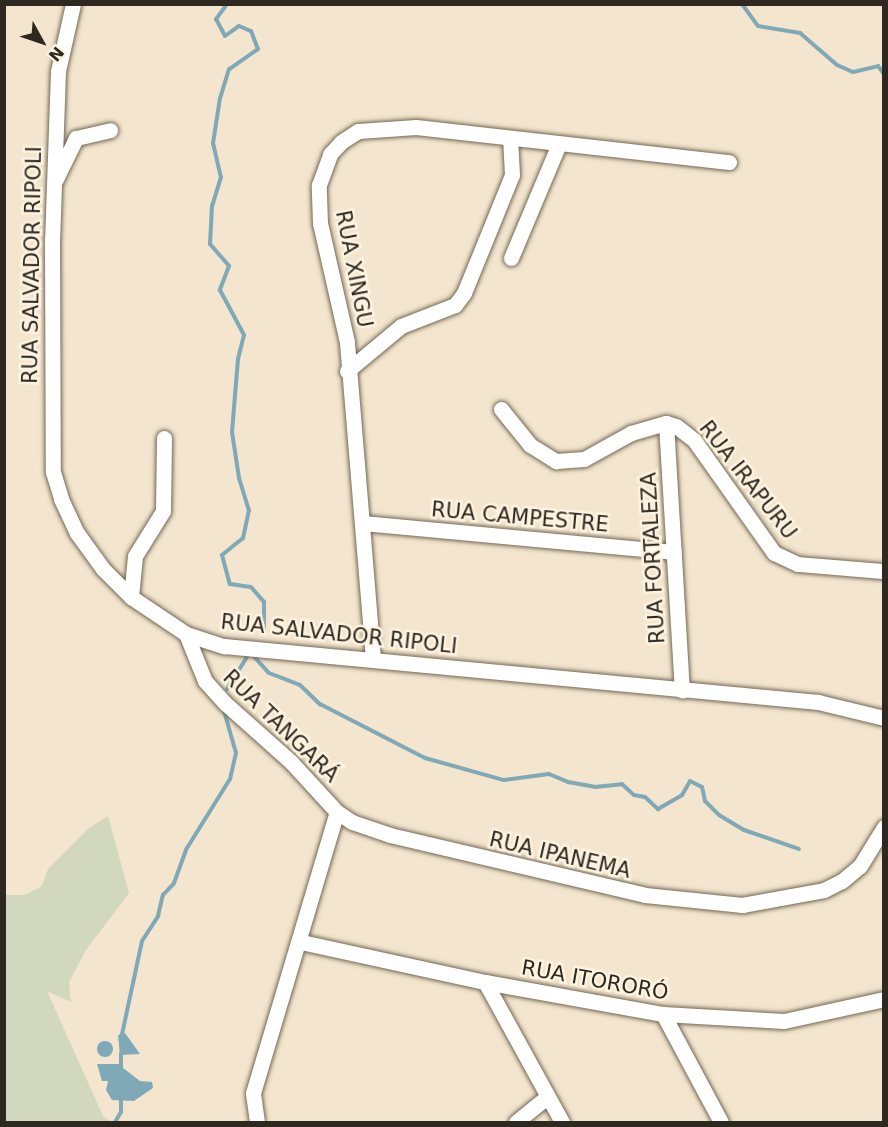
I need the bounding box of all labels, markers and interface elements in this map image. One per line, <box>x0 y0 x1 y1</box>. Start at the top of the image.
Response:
north arrow <box>12 12 72 72</box>
text: N <box>45 43 68 65</box>
street label: RUA SALVADOR RIPOLI <box>17 146 47 384</box>
street label: RUA XINGU <box>330 208 378 330</box>
street label: RUA IRAPURU <box>694 416 802 544</box>
street label: RUA FORTALEZA <box>636 471 670 645</box>
street label: RUA CAMPESTRE <box>430 497 610 537</box>
street label: RUA SALVADOR RIPOLI <box>219 609 459 659</box>
street label: RUA TANGARÁ <box>218 664 344 788</box>
street label: RUA IPANEMA <box>487 826 633 884</box>
street label: RUA ITORORÓ <box>520 955 670 1005</box>

